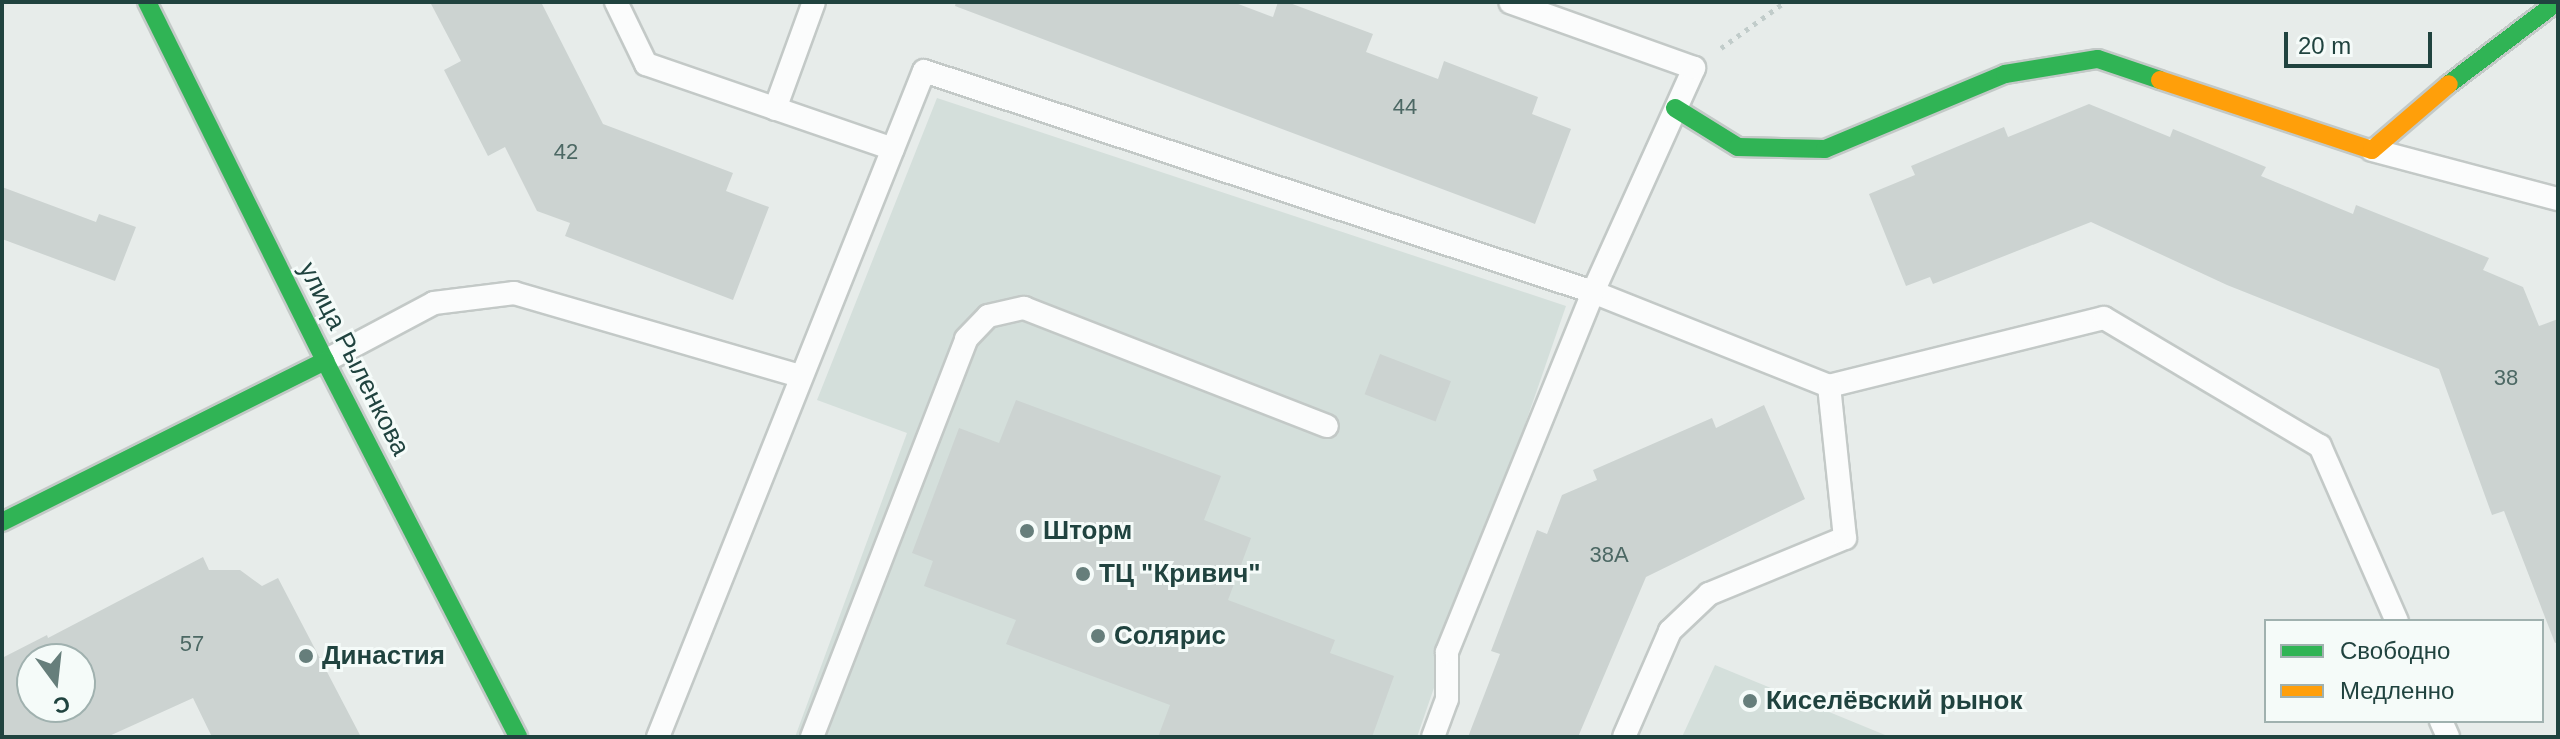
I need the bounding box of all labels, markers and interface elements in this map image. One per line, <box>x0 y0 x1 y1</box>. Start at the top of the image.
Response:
scale bar <box>2288 16 2436 66</box>
text: 20 m <box>2298 32 2351 59</box>
house number: 44 <box>1393 94 1417 120</box>
house number: 42 <box>554 139 578 165</box>
street label: улица Рыленкова <box>292 257 416 461</box>
house number: 38 <box>2494 365 2518 391</box>
place label: Шторм <box>1043 515 1132 547</box>
marker: Шторм <box>1018 522 1036 540</box>
house number: 38А <box>1589 542 1629 568</box>
place label: ТЦ "Кривич" <box>1099 558 1261 590</box>
marker: ТЦ "Кривич" <box>1074 565 1092 583</box>
legend <box>2264 619 2544 723</box>
place label: Солярис <box>1114 620 1226 652</box>
marker: Солярис <box>1089 627 1107 645</box>
house number: 57 <box>180 631 204 657</box>
text: Свободно <box>2340 637 2450 664</box>
place label: Династия <box>322 640 445 672</box>
north arrow <box>16 643 96 723</box>
marker: Династия <box>297 647 315 665</box>
text: Медленно <box>2340 677 2454 704</box>
place label: Киселёвский рынок <box>1766 685 2022 717</box>
text: С <box>51 691 73 719</box>
marker: Киселёвский рынок <box>1741 692 1759 710</box>

